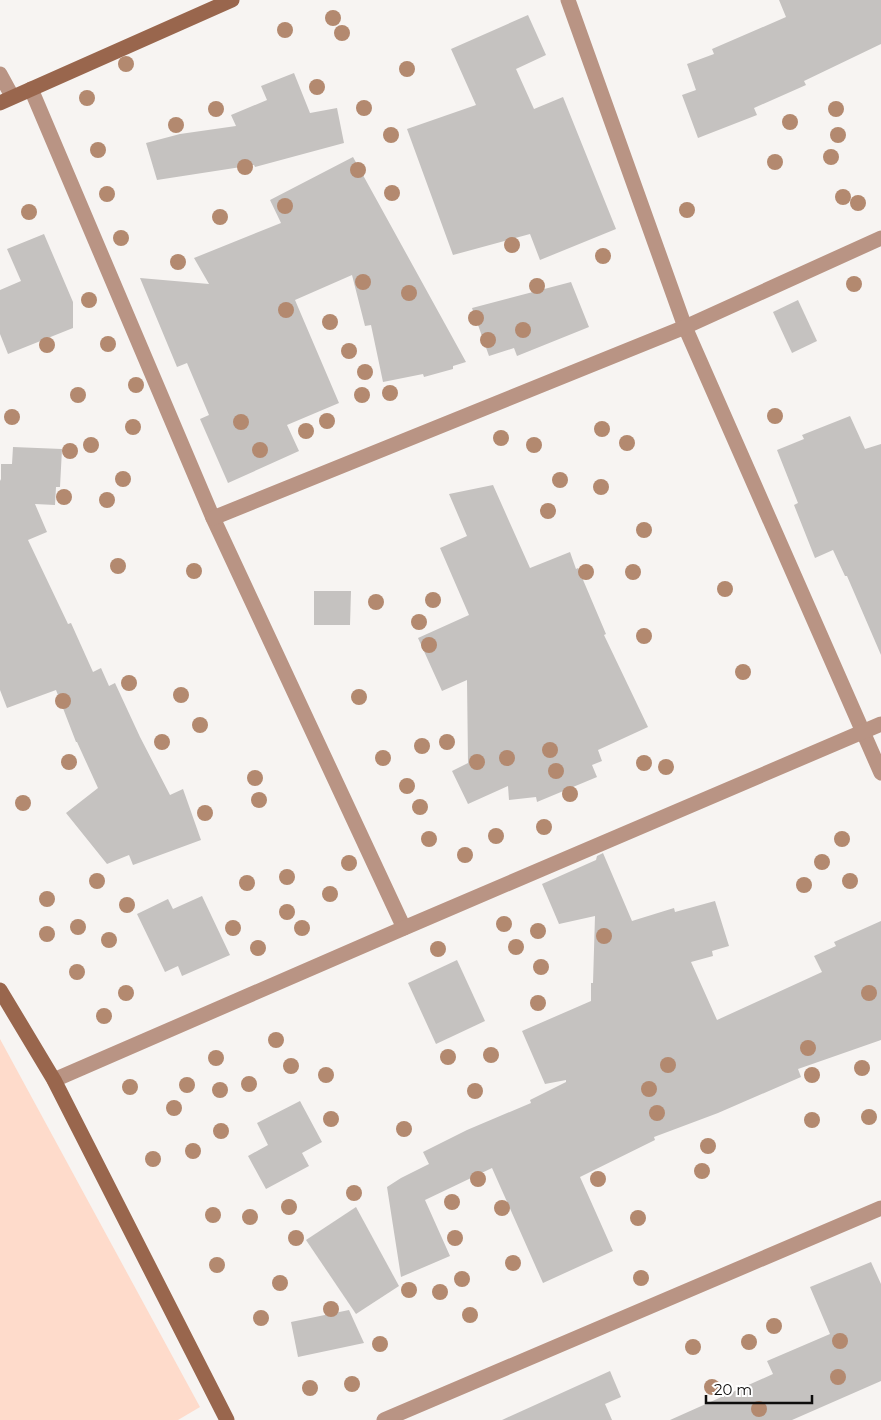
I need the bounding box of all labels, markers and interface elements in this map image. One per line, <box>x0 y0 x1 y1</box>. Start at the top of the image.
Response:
scale bar <box>706 1372 812 1404</box>
text: 20 m <box>714 1380 752 1399</box>

